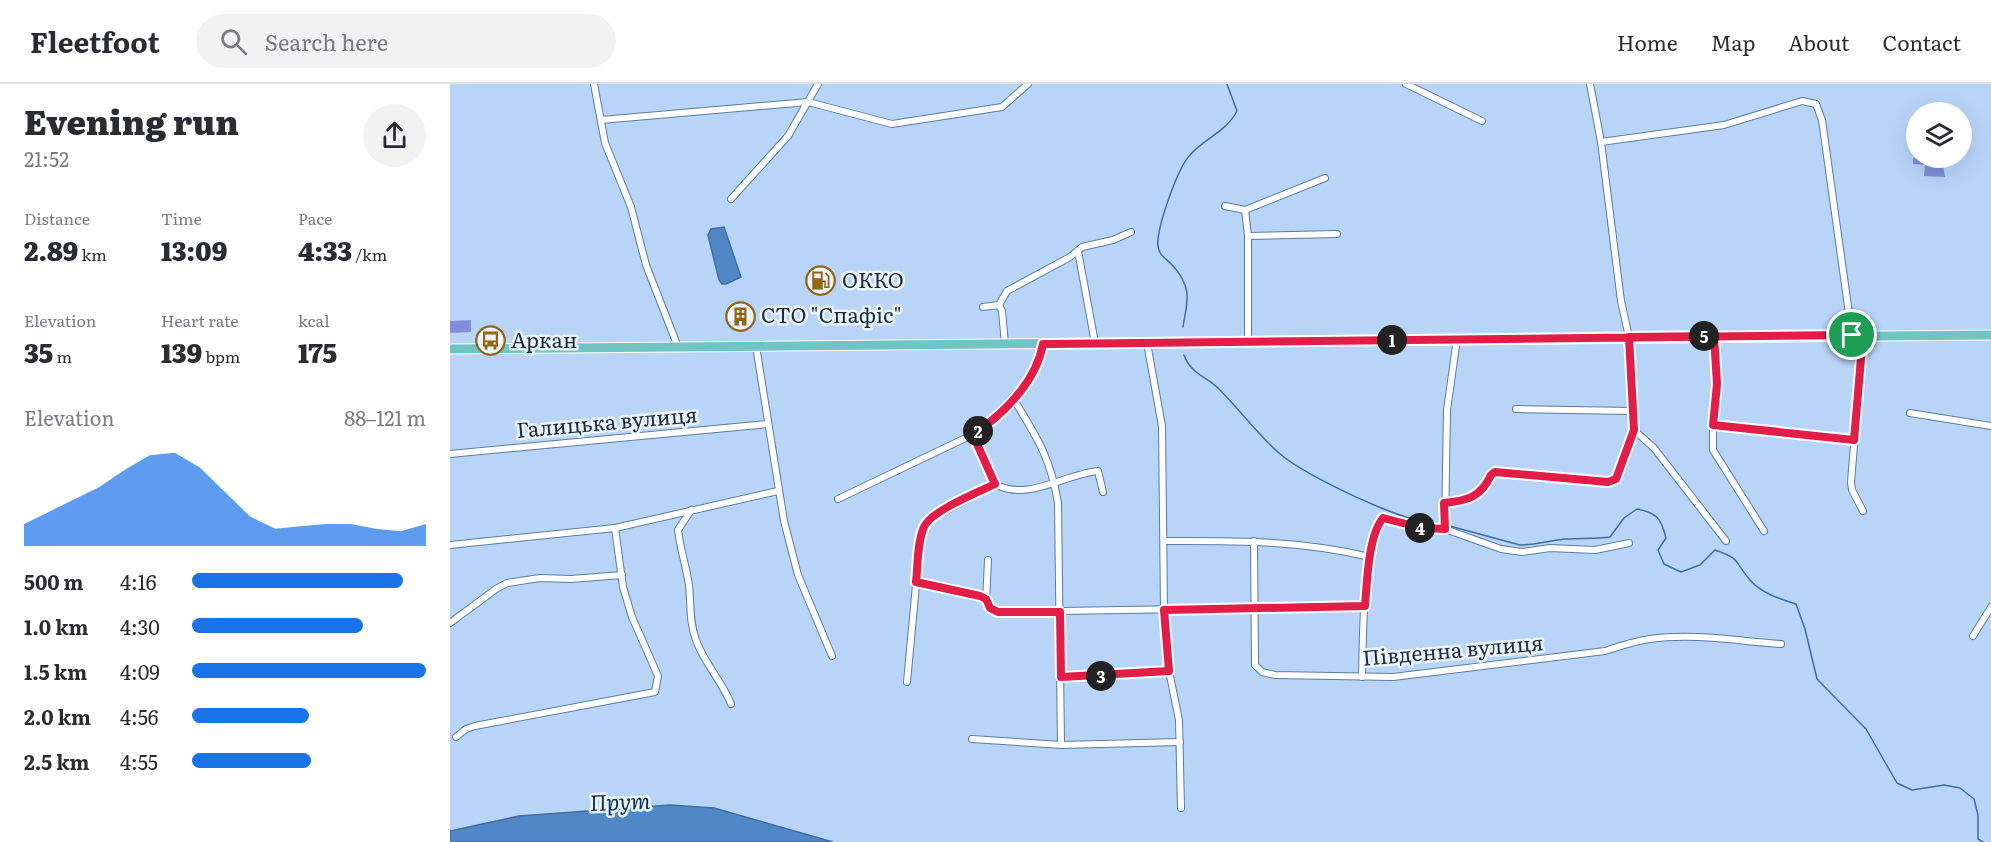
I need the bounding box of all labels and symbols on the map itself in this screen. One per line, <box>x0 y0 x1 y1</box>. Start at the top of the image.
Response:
place label: ОККО <box>842 263 904 294</box>
fuel station icon: ОККО <box>805 265 837 297</box>
place label: СТО "Спафіс" <box>761 298 902 329</box>
building icon: СТО "Спафіс" <box>724 300 756 332</box>
pin <box>1826 309 1877 360</box>
pin: 5 <box>1689 321 1719 351</box>
place label: Аркан <box>511 323 577 354</box>
bus stop icon: Аркан <box>474 325 506 357</box>
pin: 1 <box>1377 325 1407 355</box>
street label: Галицька вулиця <box>515 397 699 444</box>
pin: 2 <box>963 416 993 446</box>
pin: 4 <box>1405 513 1435 543</box>
street label: Південна вулиця <box>1361 625 1544 672</box>
pin: 3 <box>1086 661 1116 691</box>
water label: Прут <box>589 783 651 818</box>

